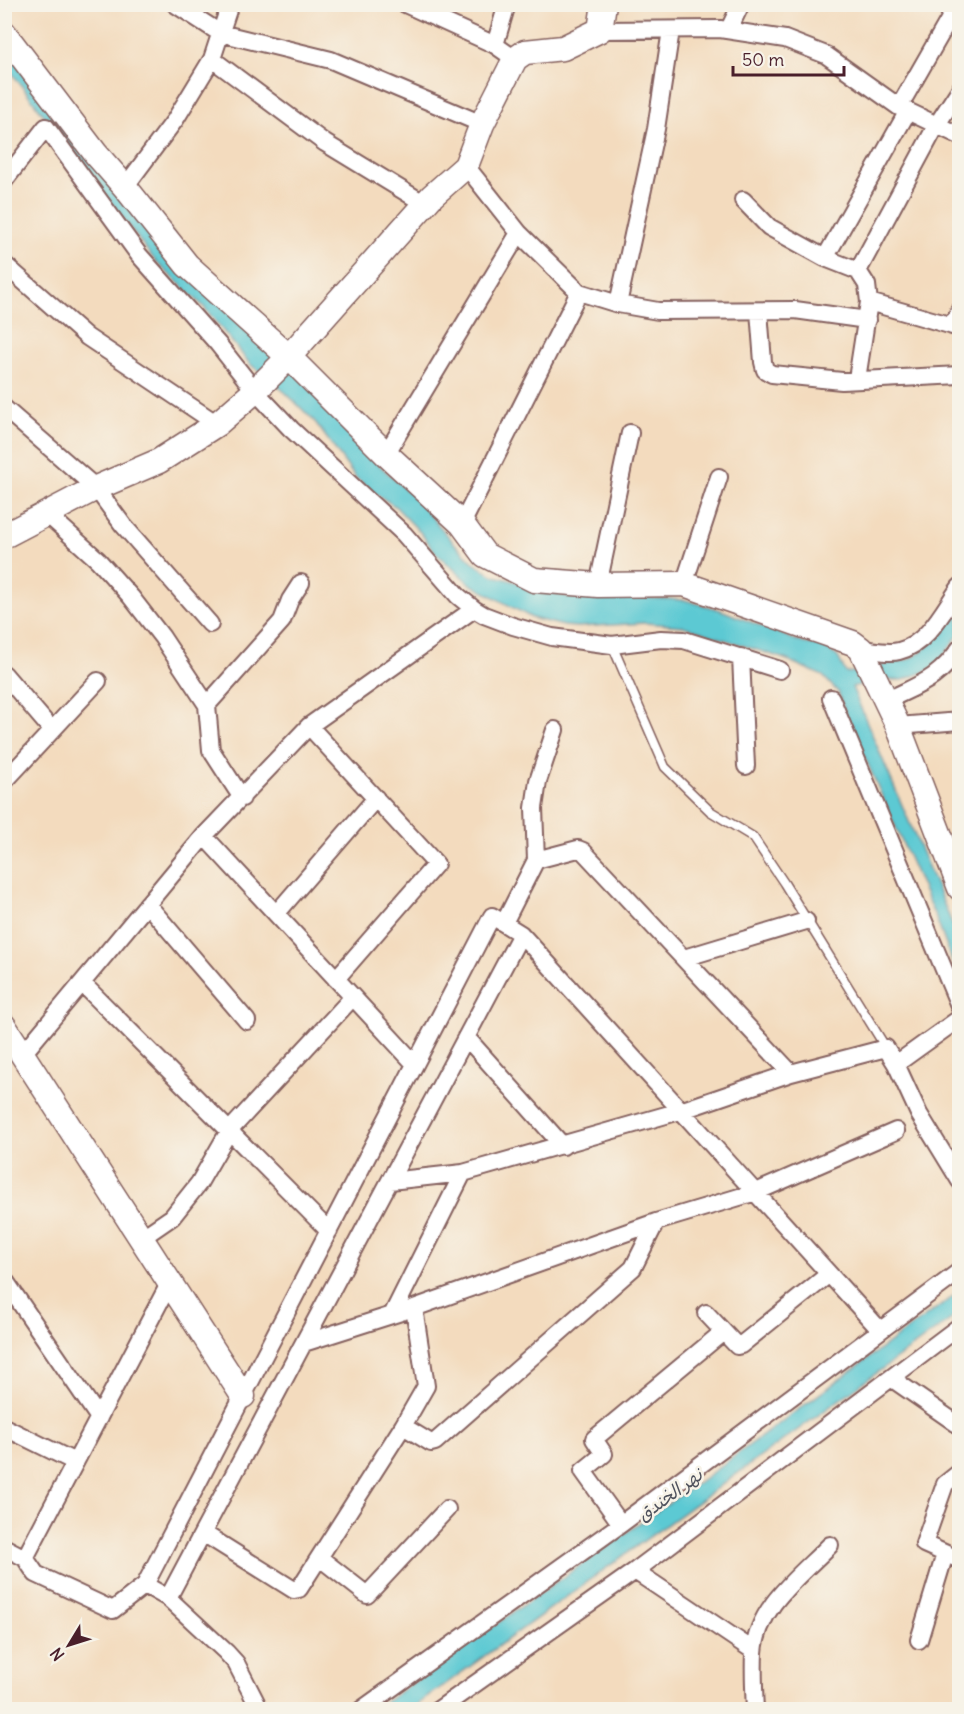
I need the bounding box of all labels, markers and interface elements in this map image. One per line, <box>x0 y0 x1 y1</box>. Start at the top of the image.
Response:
scale bar <box>733 39 844 77</box>
text: 50 m <box>742 48 784 71</box>
water label: نهر الخندق <box>632 1462 709 1526</box>
north arrow <box>39 1615 99 1675</box>
text: N <box>46 1644 68 1665</box>

